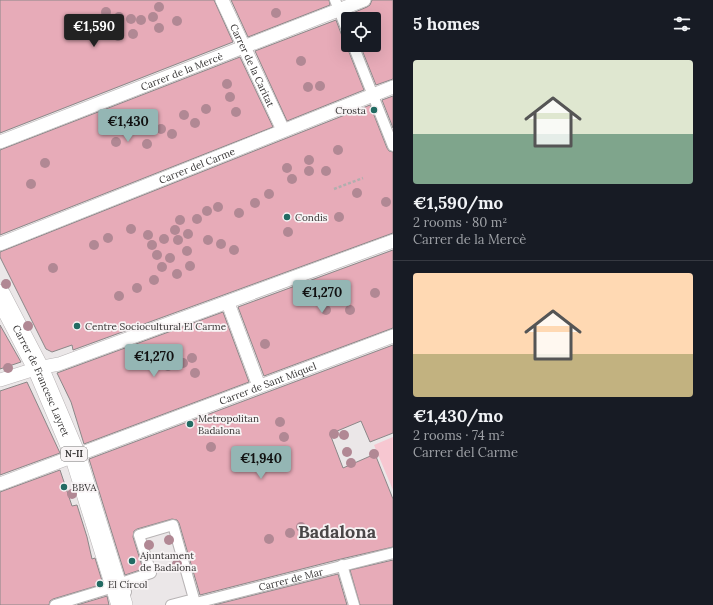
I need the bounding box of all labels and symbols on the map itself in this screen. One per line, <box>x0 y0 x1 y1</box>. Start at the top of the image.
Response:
pin: €1,590 <box>61 14 127 48</box>
street label: Carrer de la Caritat <box>227 22 277 109</box>
street label: Carrer de la Mercè <box>139 49 225 94</box>
place label: Crosta <box>335 104 366 117</box>
marker: Crosta <box>369 105 379 115</box>
pin: €1,430 <box>95 109 161 143</box>
street label: Carrer del Carme <box>157 145 238 187</box>
place label: Condis <box>295 211 328 224</box>
marker: Condis <box>282 212 292 222</box>
pin: €1,270 <box>289 280 355 314</box>
place label: Centre Sociocultural El Carme <box>85 320 227 333</box>
marker: Centre Sociocultural El Carme <box>72 321 82 331</box>
street label: Carrer de Francesc Layret <box>10 323 72 438</box>
pin: €1,270 <box>121 344 187 378</box>
street label: Carrer de Sant Miquel <box>218 359 318 408</box>
place label: Metropolitan Badalona <box>198 412 259 437</box>
marker: Metropolitan Badalona <box>185 419 195 429</box>
pin: €1,940 <box>228 446 294 480</box>
road number: N-II <box>61 447 87 461</box>
place label: BBVA <box>72 481 97 494</box>
marker: BBVA <box>59 482 69 492</box>
district label: Badalona <box>298 520 377 543</box>
place label: Ajuntament de Badalona <box>139 549 196 574</box>
marker: Ajuntament de Badalona <box>127 556 137 566</box>
street label: Carrer de Mar <box>257 565 325 594</box>
place label: El Círcol <box>108 578 148 591</box>
marker: El Círcol <box>95 579 105 589</box>

